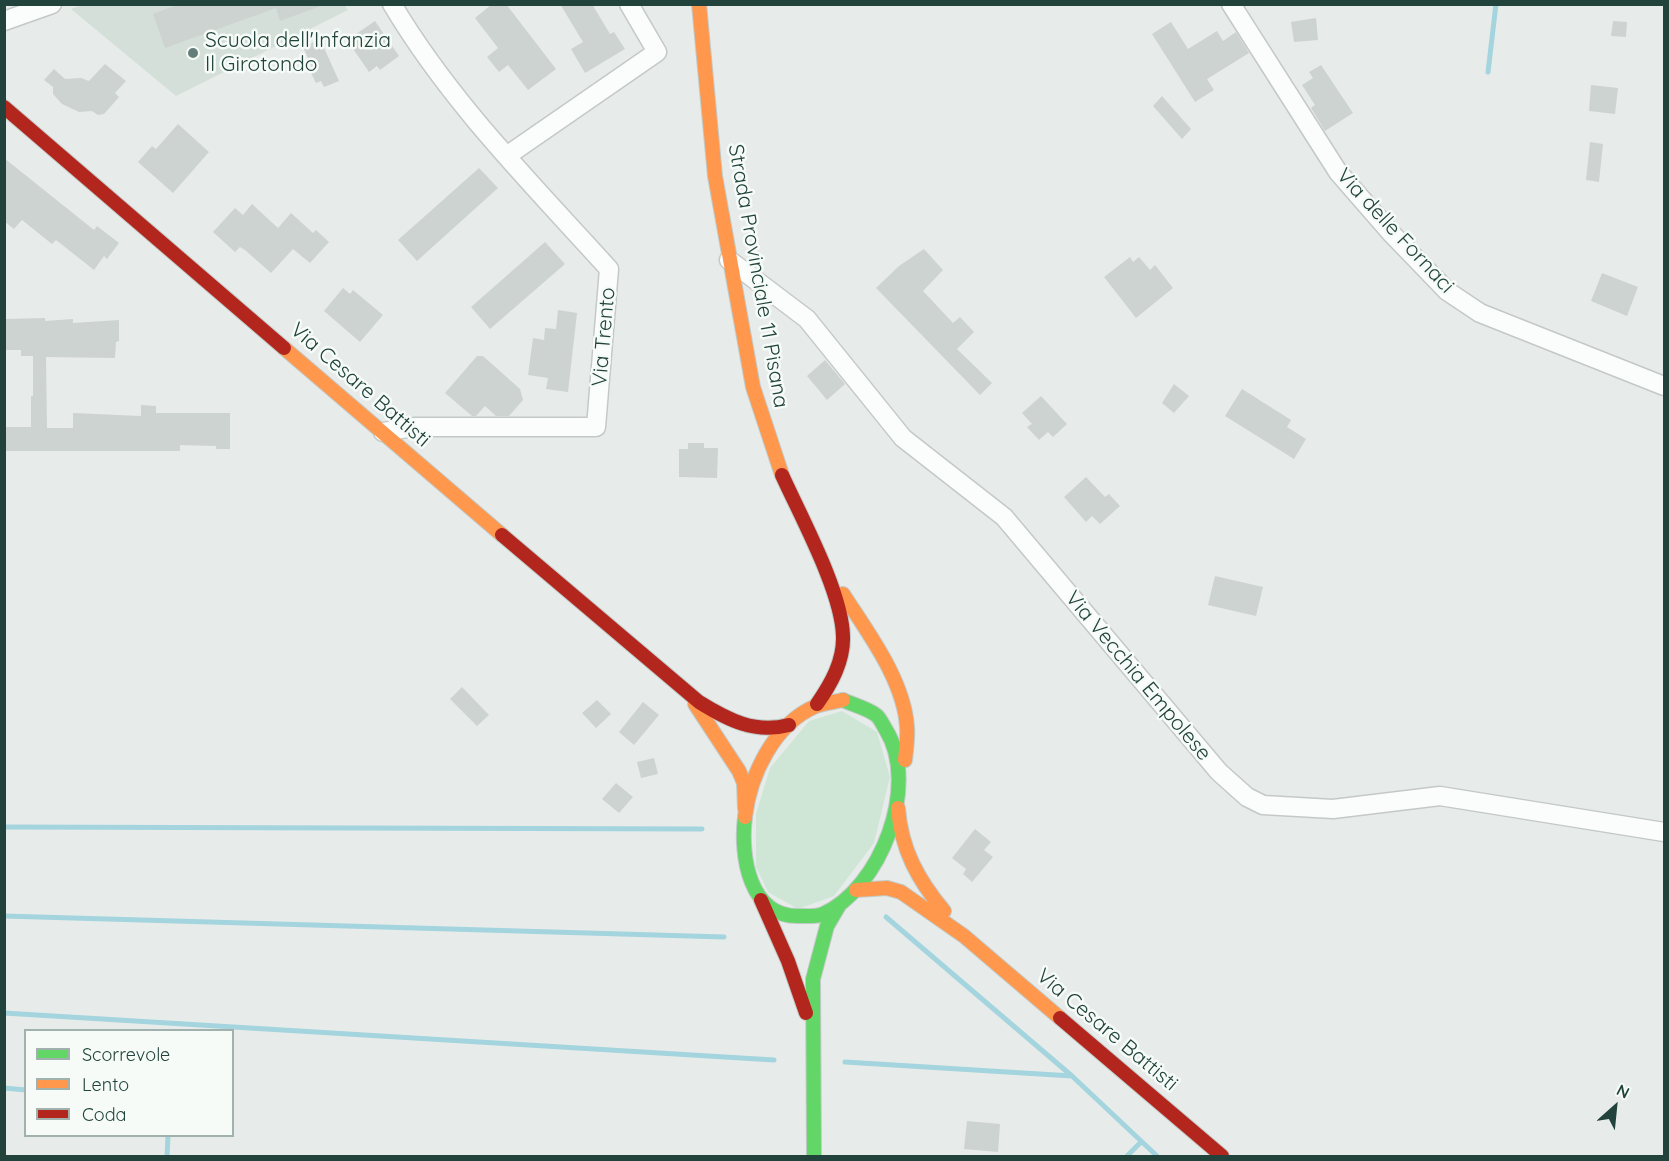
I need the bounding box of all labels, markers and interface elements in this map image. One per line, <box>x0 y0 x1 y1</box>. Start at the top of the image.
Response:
place label: Scuola dell'Infanzia Il Girotondo <box>205 28 391 78</box>
marker: Scuola dell'Infanzia Il Girotondo <box>186 46 200 60</box>
street label: Strada Provinciale 11 Pisana <box>722 142 794 410</box>
street label: Via delle Fornaci <box>1331 163 1459 299</box>
street label: Via Trento <box>587 286 621 388</box>
street label: Via Cesare Battisti <box>285 317 435 453</box>
street label: Via Vecchia Empolese <box>1060 586 1216 766</box>
street label: Via Cesare Battisti <box>1031 963 1183 1097</box>
legend <box>24 1029 234 1137</box>
text: Scorrevole <box>82 1043 170 1066</box>
text: Lento <box>82 1073 129 1096</box>
north arrow <box>1585 1077 1645 1137</box>
text: N <box>1613 1079 1633 1103</box>
text: Coda <box>82 1103 126 1126</box>

